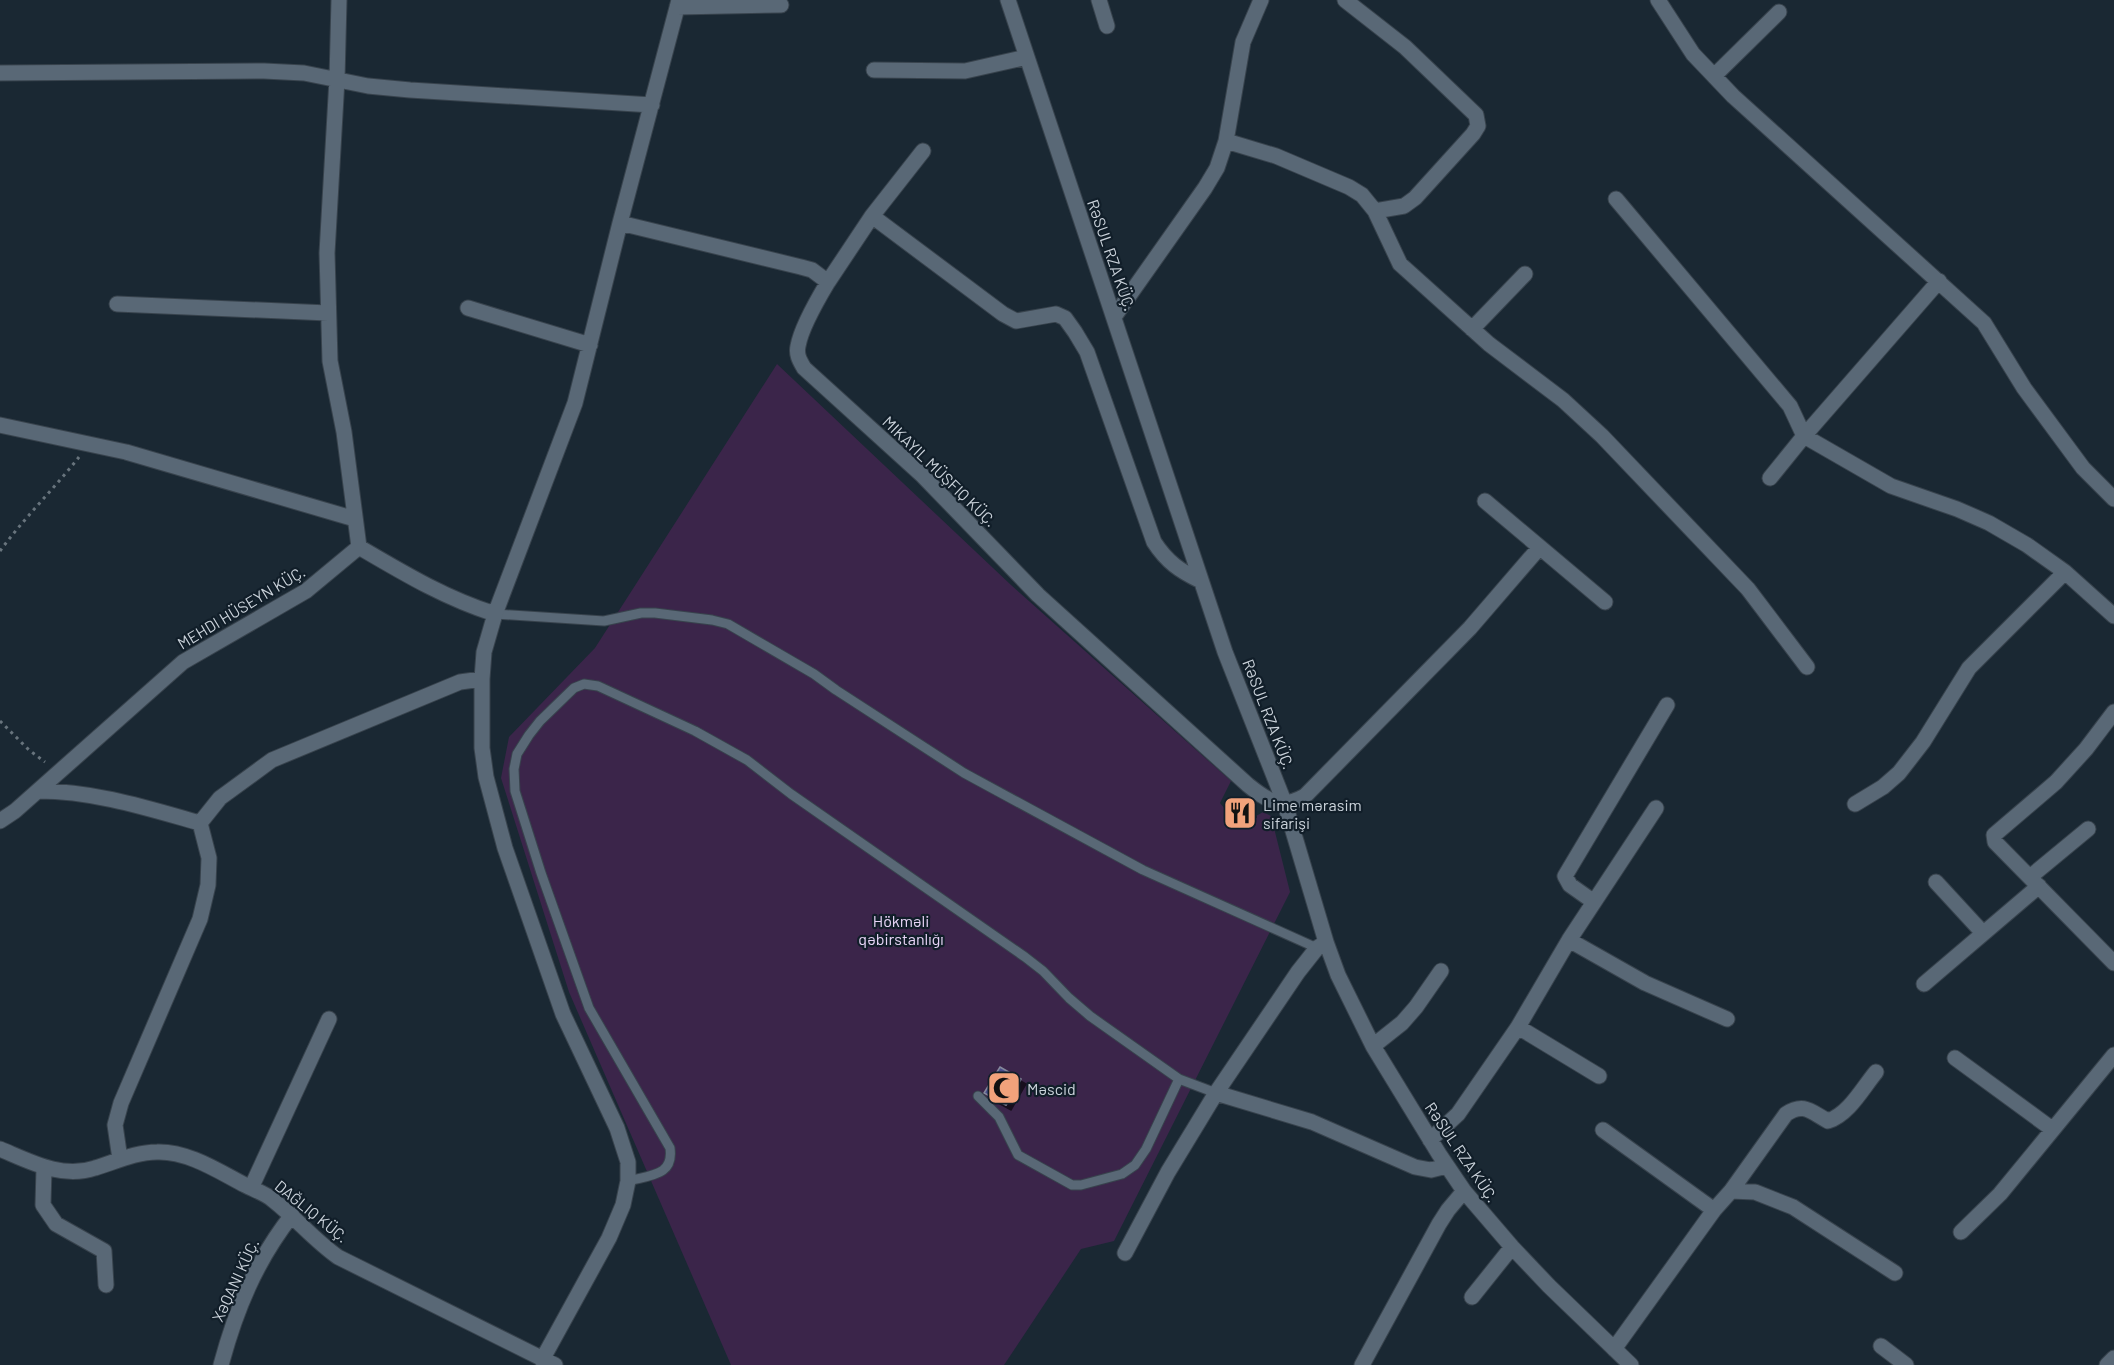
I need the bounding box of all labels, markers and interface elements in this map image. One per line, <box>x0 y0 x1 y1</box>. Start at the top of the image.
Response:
street label: RƏSUL RZA KÜÇ. <box>1084 197 1140 313</box>
street label: MIKAYIL MÜŞFIQ KÜÇ. <box>879 412 1001 530</box>
street label: MEHDI HÜSEYN KÜÇ. <box>174 561 308 653</box>
street label: RƏSUL RZA KÜÇ. <box>1239 656 1299 772</box>
restaurant icon: Lime mərasim sifarişi <box>1222 795 1258 831</box>
place label: Lime mərasim sifarişi <box>1263 795 1362 832</box>
park label: Hökməli qəbirstanlığı <box>858 911 944 948</box>
mosque icon: Məscid <box>986 1070 1022 1106</box>
place label: Məscid <box>1027 1079 1076 1098</box>
street label: RƏSUL RZA KÜÇ. <box>1422 1098 1502 1206</box>
street label: DAĞLIQ KÜÇ. <box>272 1176 352 1246</box>
street label: XƏQANI KÜÇ. <box>208 1235 262 1325</box>

